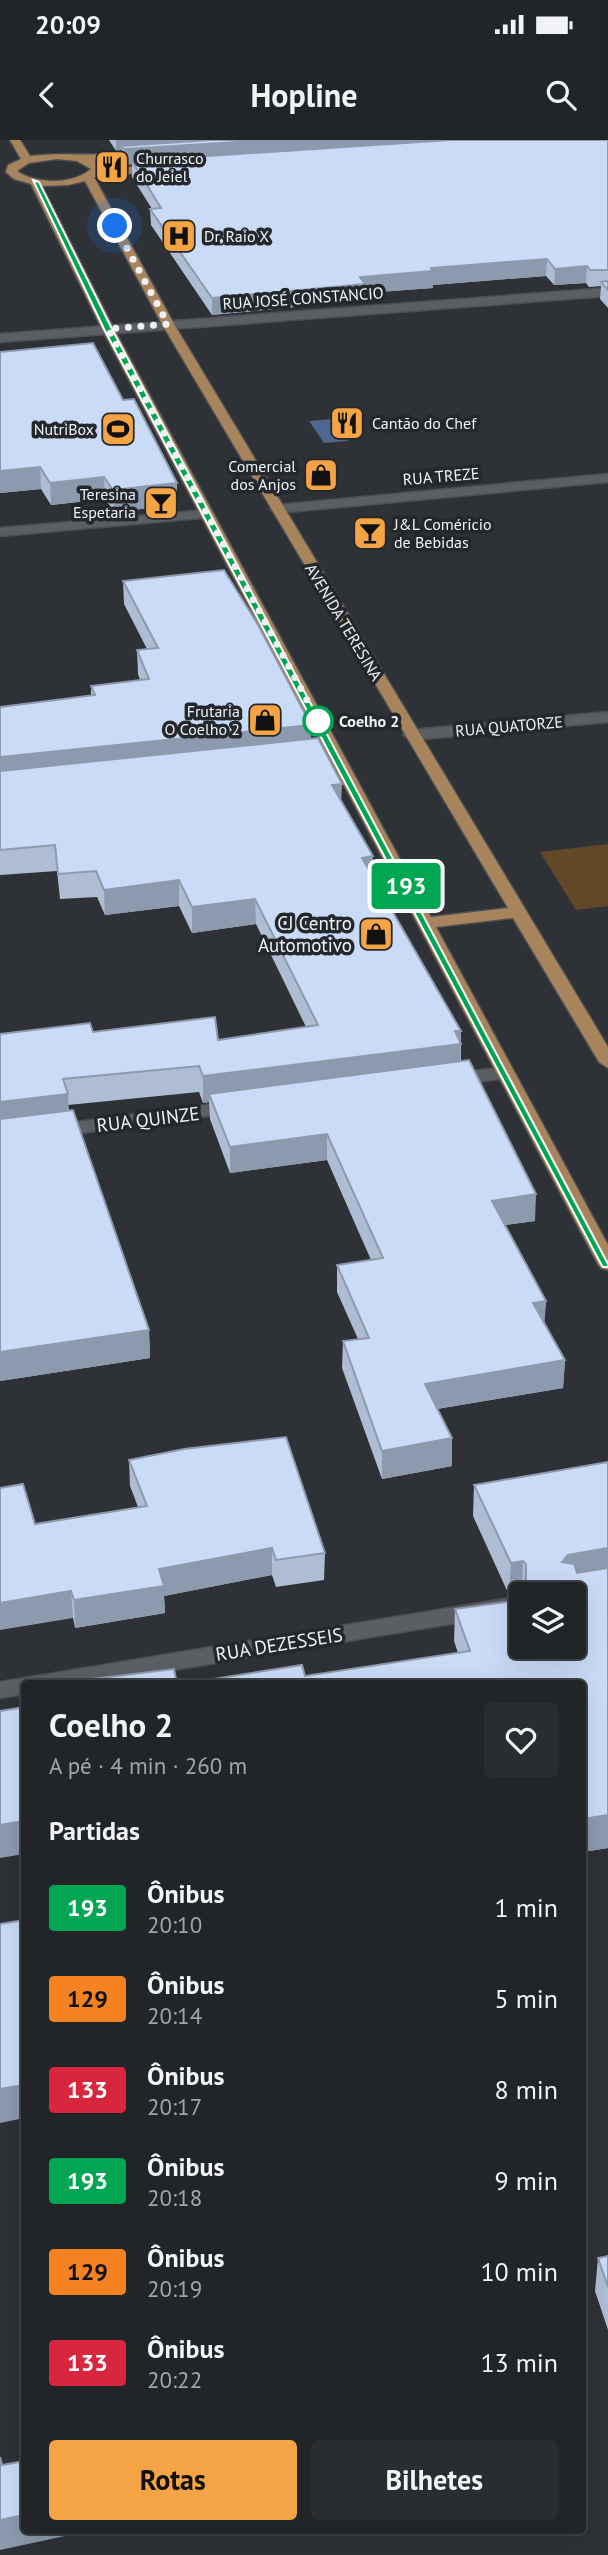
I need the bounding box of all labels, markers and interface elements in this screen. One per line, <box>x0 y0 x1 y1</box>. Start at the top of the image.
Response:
text: 20:09 <box>35 8 101 41</box>
text: Hopline <box>250 74 358 116</box>
icon: back <box>28 76 66 114</box>
icon: search <box>542 76 580 114</box>
restaurant icon: Churrasco do Jeiel <box>93 148 131 186</box>
place label: Churrasco do Jeiel <box>136 148 204 186</box>
your location <box>97 208 132 243</box>
hospital icon: Dr. Raio X <box>160 217 198 255</box>
place label: Dr. Raio X <box>204 226 269 246</box>
street label: RUA JOSÉ CONSTANCIO <box>222 282 384 314</box>
restaurant icon: Cantão do Chef <box>328 404 366 442</box>
sports icon: NutriBox <box>99 410 137 448</box>
place label: Cantão do Chef <box>372 413 477 433</box>
place label: NutriBox <box>34 419 94 439</box>
place label: Comercial dos Anjos <box>228 456 296 494</box>
shop icon: Comercial dos Anjos <box>302 456 340 494</box>
street label: RUA TREZE <box>402 463 480 489</box>
place label: Teresina Espetaria <box>73 484 136 522</box>
bar icon: Teresina Espetaria <box>142 484 180 522</box>
bar icon: J&L Coméricio de Bebidas <box>351 514 389 552</box>
place label: J&L Coméricio de Bebidas <box>393 514 492 552</box>
street label: AVENIDA TERESINA <box>301 560 387 685</box>
place label: Frutaria O Coelho 2 <box>165 701 240 739</box>
shop icon: Frutaria O Coelho 2 <box>246 701 284 739</box>
marker: Coelho 2 <box>303 706 333 736</box>
place label: Coelho 2 <box>339 711 399 731</box>
street label: RUA QUATORZE <box>454 711 564 741</box>
line badge: 193 <box>366 863 446 909</box>
text: 193 <box>386 870 426 901</box>
place label: CJ Centro Automotivo <box>258 911 352 957</box>
shop icon: CJ Centro Automotivo <box>357 915 395 953</box>
street label: RUA QUINZE <box>95 1101 201 1137</box>
map controls <box>509 1582 586 1659</box>
button: layers <box>509 1582 586 1659</box>
street label: RUA DEZESSEIS <box>214 1622 344 1666</box>
text: Coelho 2 <box>49 1703 173 1746</box>
button: heart <box>484 1703 558 1777</box>
text: A pé · 4 min · 260 m <box>49 1751 247 1780</box>
text: Partidas <box>49 1814 140 1847</box>
text: Ônibus <box>147 1877 224 1910</box>
text: 1 min <box>495 1891 558 1924</box>
text: 193 <box>67 1892 108 1923</box>
text: 20:10 <box>147 1910 202 1939</box>
text: Ônibus <box>147 1968 224 2001</box>
text: 5 min <box>495 1982 558 2015</box>
text: 129 <box>67 1983 108 2014</box>
text: 20:14 <box>147 2001 202 2030</box>
text: Ônibus <box>147 2059 224 2092</box>
text: 8 min <box>495 2073 558 2106</box>
text: 133 <box>67 2074 108 2105</box>
text: 20:17 <box>147 2092 202 2121</box>
text: Ônibus <box>147 2150 224 2183</box>
text: 9 min <box>495 2164 558 2197</box>
text: 193 <box>67 2165 108 2196</box>
text: 20:18 <box>147 2183 202 2212</box>
text: Ônibus <box>147 2241 224 2274</box>
text: 10 min <box>480 2255 558 2288</box>
text: 129 <box>67 2256 108 2287</box>
text: 20:19 <box>147 2274 202 2303</box>
text: Ônibus <box>147 2332 224 2365</box>
text: 13 min <box>480 2346 558 2379</box>
text: 133 <box>67 2347 108 2378</box>
text: 20:22 <box>147 2365 202 2394</box>
button: Rotas <box>49 2440 297 2520</box>
button: Bilhetes <box>311 2440 558 2520</box>

